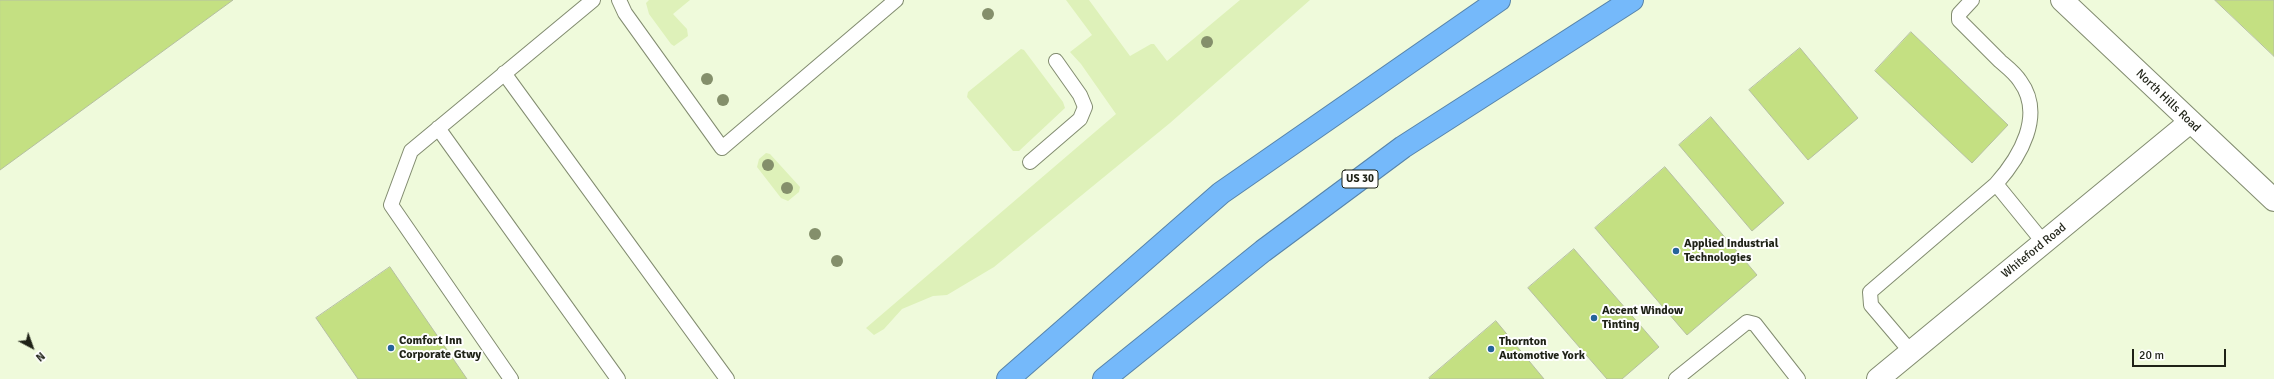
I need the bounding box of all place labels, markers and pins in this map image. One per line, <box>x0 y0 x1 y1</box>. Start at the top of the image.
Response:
place label: Applied Industrial Technologies <box>1684 237 1778 265</box>
marker: Applied Industrial Technologies <box>1671 246 1681 256</box>
place label: Accent Window Tinting <box>1602 304 1683 332</box>
marker: Accent Window Tinting <box>1589 313 1599 323</box>
place label: Comfort Inn Corporate Gtwy <box>399 334 481 362</box>
place label: Thornton Automotive York <box>1499 335 1585 363</box>
marker: Comfort Inn Corporate Gtwy <box>386 343 396 353</box>
marker: Thornton Automotive York <box>1486 344 1496 354</box>

